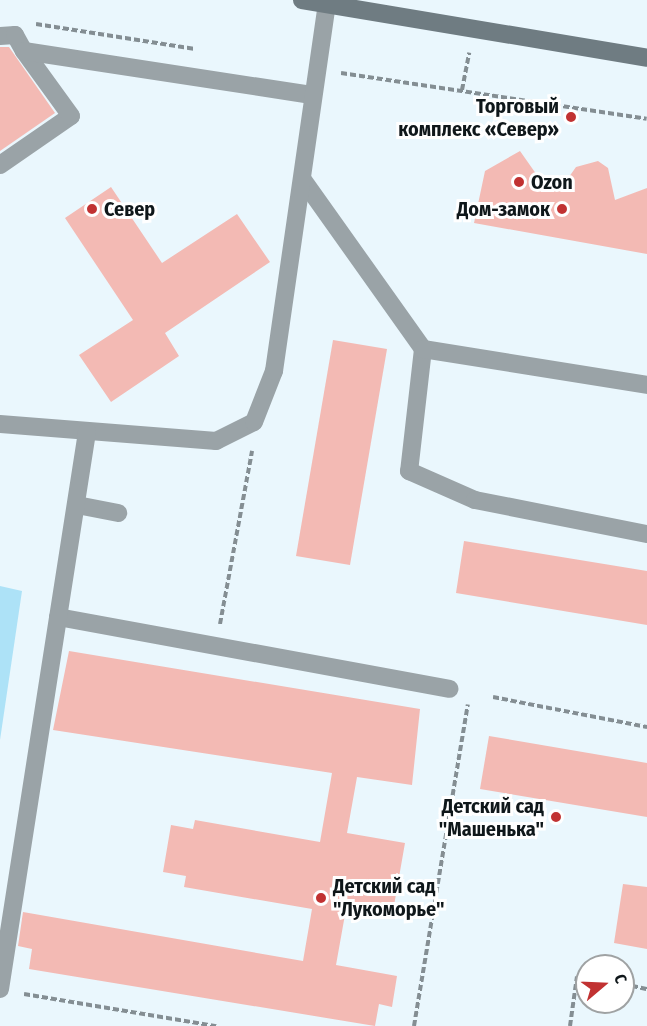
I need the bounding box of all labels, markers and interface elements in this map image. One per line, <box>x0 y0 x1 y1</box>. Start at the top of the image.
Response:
place label: Торговый комплекс «Север» <box>398 94 559 141</box>
marker: Торговый комплекс «Север» <box>564 110 578 124</box>
place label: Ozon <box>531 170 573 194</box>
marker: Ozon <box>512 175 526 189</box>
place label: Север <box>104 197 155 221</box>
place label: Дом-замок <box>457 197 550 221</box>
marker: Север <box>85 202 99 216</box>
marker: Дом-замок <box>555 202 569 216</box>
place label: Детский сад "Машенька" <box>439 794 544 841</box>
marker: Детский сад "Машенька" <box>549 810 563 824</box>
place label: Детский сад "Лукоморье" <box>333 874 444 921</box>
marker: Детский сад "Лукоморье" <box>314 891 328 905</box>
north arrow <box>575 954 635 1014</box>
text: С <box>610 972 631 986</box>

